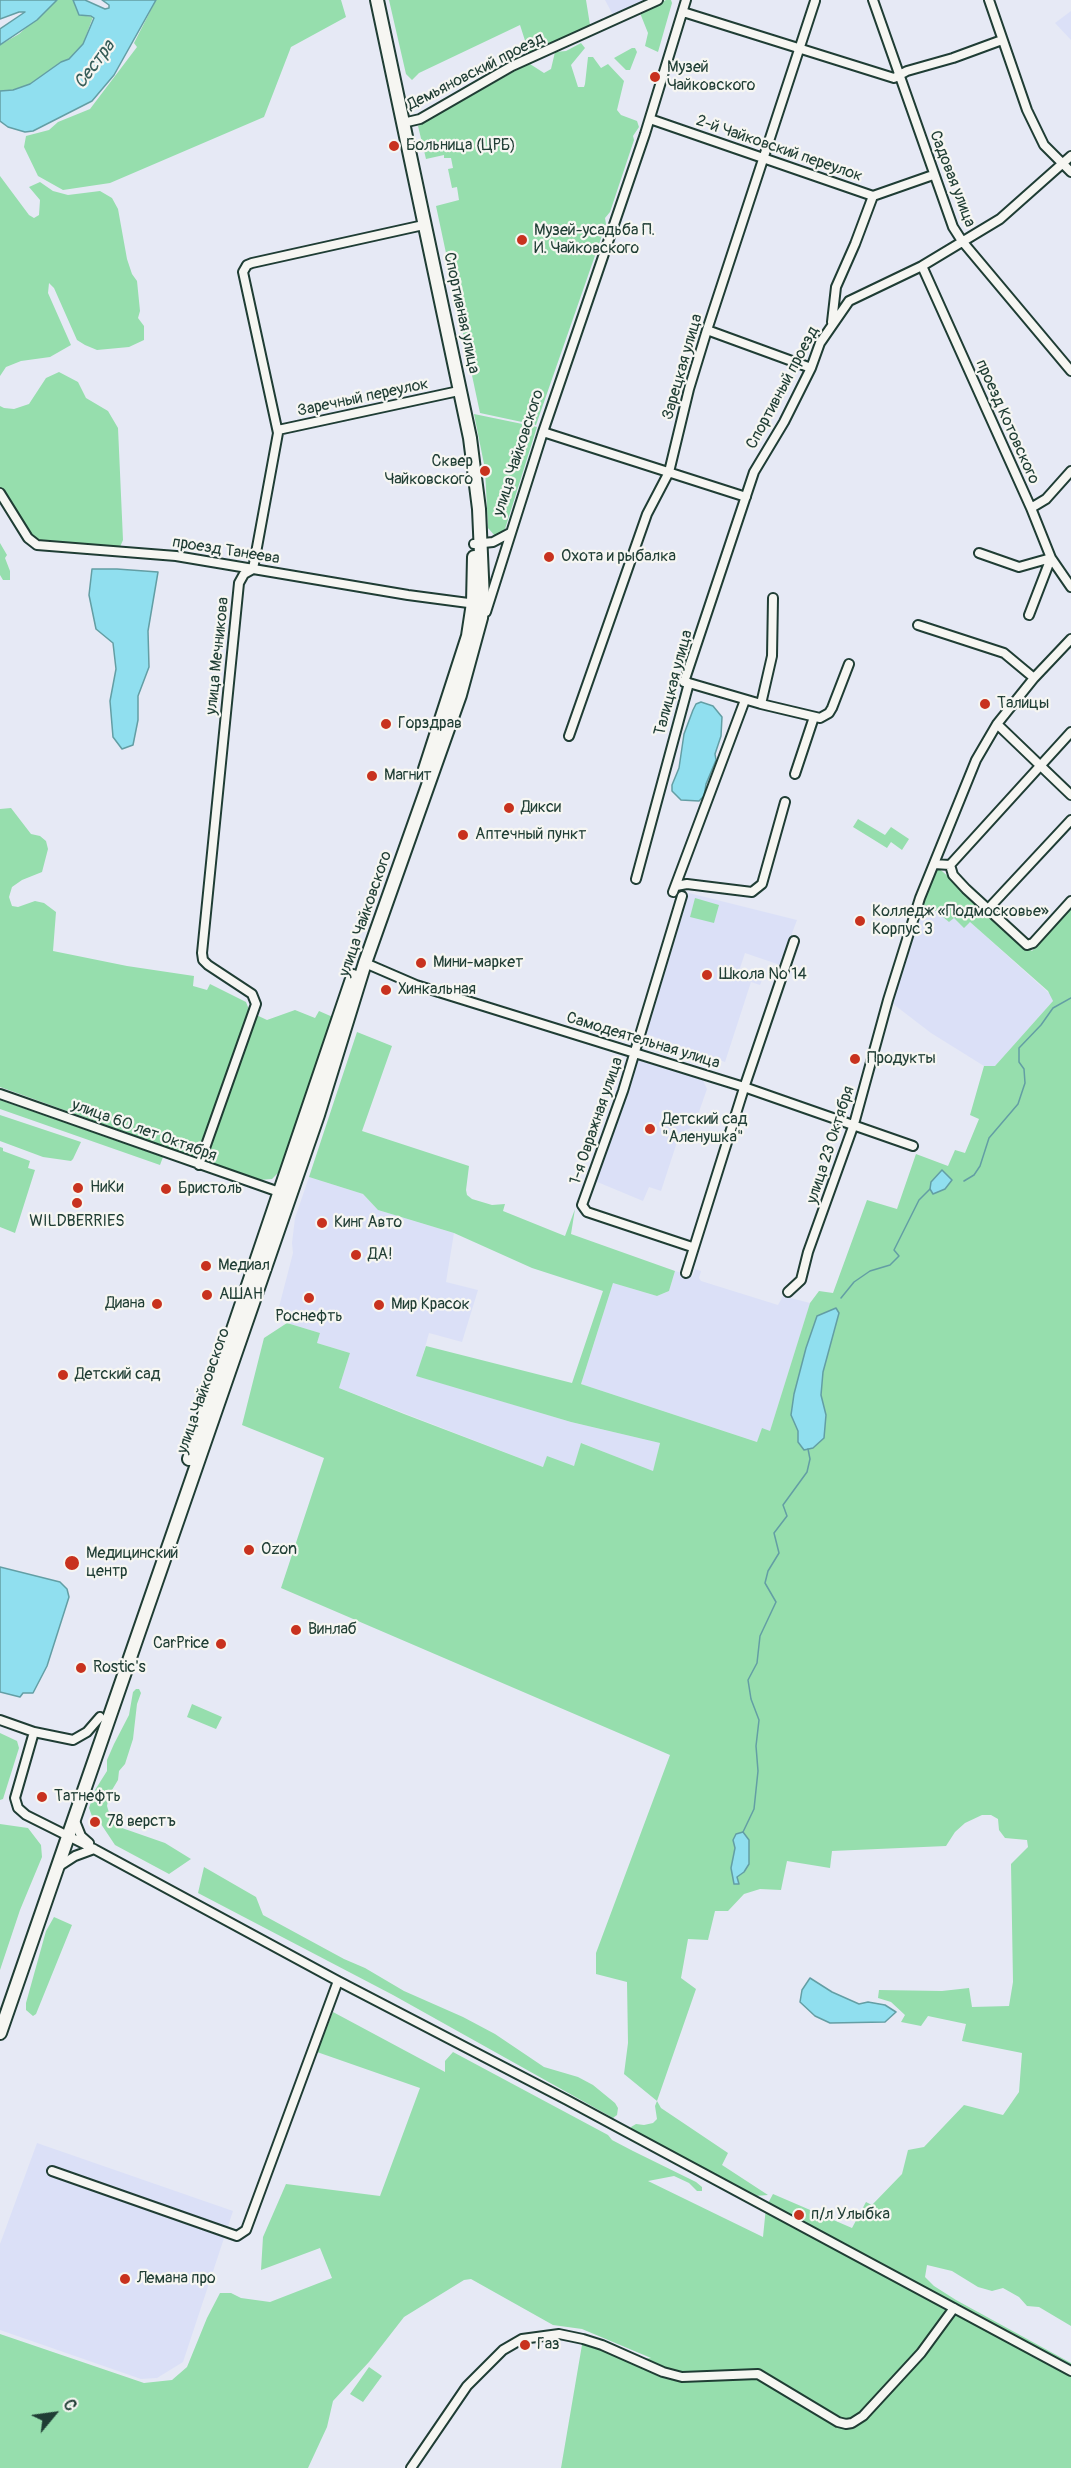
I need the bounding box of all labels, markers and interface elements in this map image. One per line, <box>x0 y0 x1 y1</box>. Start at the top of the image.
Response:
street label: Демьяновский проезд <box>404 29 548 115</box>
water label: Сестра <box>70 37 120 93</box>
place label: Музей Чайковского <box>667 58 755 96</box>
marker: Музей Чайковского <box>648 70 662 84</box>
street label: 2-й Чайковский переулок <box>693 112 865 186</box>
street label: Садовая улица <box>925 128 979 230</box>
place label: Больница (ЦРБ) <box>406 136 516 156</box>
marker: Больница (ЦРБ) <box>387 139 401 153</box>
place label: Музей-усадьба П. И. Чайковского <box>534 221 655 259</box>
marker: Музей-усадьба П. И. Чайковского <box>515 233 529 247</box>
street label: Спортивная улица <box>439 251 483 375</box>
street label: Зарецкая улица <box>659 312 707 422</box>
street label: Спортивный проезд <box>743 323 823 453</box>
street label: проезд Котовского <box>971 357 1043 487</box>
street label: Заречный переулок <box>296 375 430 421</box>
street label: улица Чайковского <box>490 387 548 519</box>
place label: Сквер Чайковского <box>385 452 473 490</box>
marker: Сквер Чайковского <box>478 464 492 478</box>
street label: проезд Танеева <box>171 533 281 569</box>
place label: Охота и рыбалка <box>561 547 676 567</box>
marker: Охота и рыбалка <box>542 550 556 564</box>
street label: улица Мечникова <box>202 596 234 716</box>
street label: Талицкая улица <box>651 628 697 738</box>
place label: Талицы <box>997 694 1049 714</box>
marker: Талицы <box>978 697 992 711</box>
place label: Горздрав <box>398 714 462 734</box>
marker: Горздрав <box>379 717 393 731</box>
place label: Магнит <box>384 766 432 786</box>
marker: Магнит <box>365 769 379 783</box>
place label: Дикси <box>521 798 561 818</box>
marker: Дикси <box>502 801 516 815</box>
place label: Аптечный пункт <box>475 825 586 845</box>
marker: Аптечный пункт <box>456 828 470 842</box>
street label: улица Чайковского <box>335 849 397 979</box>
place label: Колледж «Подмосковье» Корпус 3 <box>872 902 1049 940</box>
marker: Колледж «Подмосковье» Корпус 3 <box>853 914 867 928</box>
place label: Мини-маркет <box>433 953 523 973</box>
marker: Мини-маркет <box>414 956 428 970</box>
place label: Школа № 14 <box>719 965 807 985</box>
marker: Школа № 14 <box>700 968 714 982</box>
place label: Хинкальная <box>398 980 476 1000</box>
marker: Хинкальная <box>379 983 393 997</box>
street label: Самодеятельная улица <box>564 1009 722 1073</box>
place label: Продукты <box>867 1049 936 1069</box>
marker: Продукты <box>848 1052 862 1066</box>
street label: 1-я Овражная улица <box>566 1055 628 1187</box>
street label: улица 23 Октября <box>803 1084 859 1206</box>
street label: улица 60 лет Октября <box>69 1096 219 1166</box>
place label: Детский сад "Аленушка" <box>662 1110 747 1148</box>
marker: Детский сад "Аленушка" <box>643 1122 657 1136</box>
place label: НиКи <box>90 1178 124 1198</box>
place label: Бристоль <box>178 1179 242 1199</box>
marker: НиКи <box>71 1181 85 1195</box>
marker: Бристоль <box>159 1182 173 1196</box>
marker: WILDBERRIES <box>70 1196 84 1210</box>
place label: WILDBERRIES <box>29 1212 125 1232</box>
place label: Кинг Авто <box>334 1213 402 1233</box>
marker: Кинг Авто <box>315 1216 329 1230</box>
place label: ДА! <box>368 1245 393 1265</box>
marker: ДА! <box>349 1248 363 1262</box>
place label: Медиал <box>218 1256 270 1276</box>
marker: Медиал <box>199 1259 213 1273</box>
place label: AШАН <box>219 1285 263 1305</box>
marker: AШАН <box>200 1288 214 1302</box>
marker: Роснефть <box>302 1291 316 1305</box>
place label: Диана <box>105 1294 145 1314</box>
place label: Мир Красок <box>391 1295 470 1315</box>
marker: Диана <box>150 1297 164 1311</box>
marker: Мир Красок <box>372 1298 386 1312</box>
place label: Роснефть <box>275 1307 343 1327</box>
street label: улица Чайковского <box>173 1326 235 1456</box>
place label: Детский сад <box>75 1365 160 1385</box>
marker: Детский сад <box>56 1368 70 1382</box>
place label: Ozon <box>261 1540 297 1560</box>
marker: Ozon <box>242 1543 256 1557</box>
place label: Медицинский центр <box>86 1544 178 1582</box>
marker: Медицинский центр <box>63 1554 81 1572</box>
place label: Винлаб <box>308 1620 357 1640</box>
marker: Винлаб <box>289 1623 303 1637</box>
place label: CarPrice <box>153 1634 209 1654</box>
marker: CarPrice <box>214 1637 228 1651</box>
place label: Rostic's <box>93 1658 146 1678</box>
marker: Rostic's <box>74 1661 88 1675</box>
place label: Татнефть <box>54 1787 121 1807</box>
marker: Татнефть <box>35 1790 49 1804</box>
place label: 78 верстъ <box>107 1812 176 1832</box>
marker: 78 верстъ <box>88 1815 102 1829</box>
place label: п/л Улыбка <box>811 2205 890 2225</box>
marker: п/л Улыбка <box>792 2208 806 2222</box>
place label: Лемана про <box>137 2269 216 2289</box>
marker: Лемана про <box>118 2272 132 2286</box>
place label: Газ <box>537 2335 560 2355</box>
marker: Газ <box>518 2338 532 2352</box>
north arrow <box>24 2384 84 2444</box>
text: С <box>59 2396 81 2414</box>

